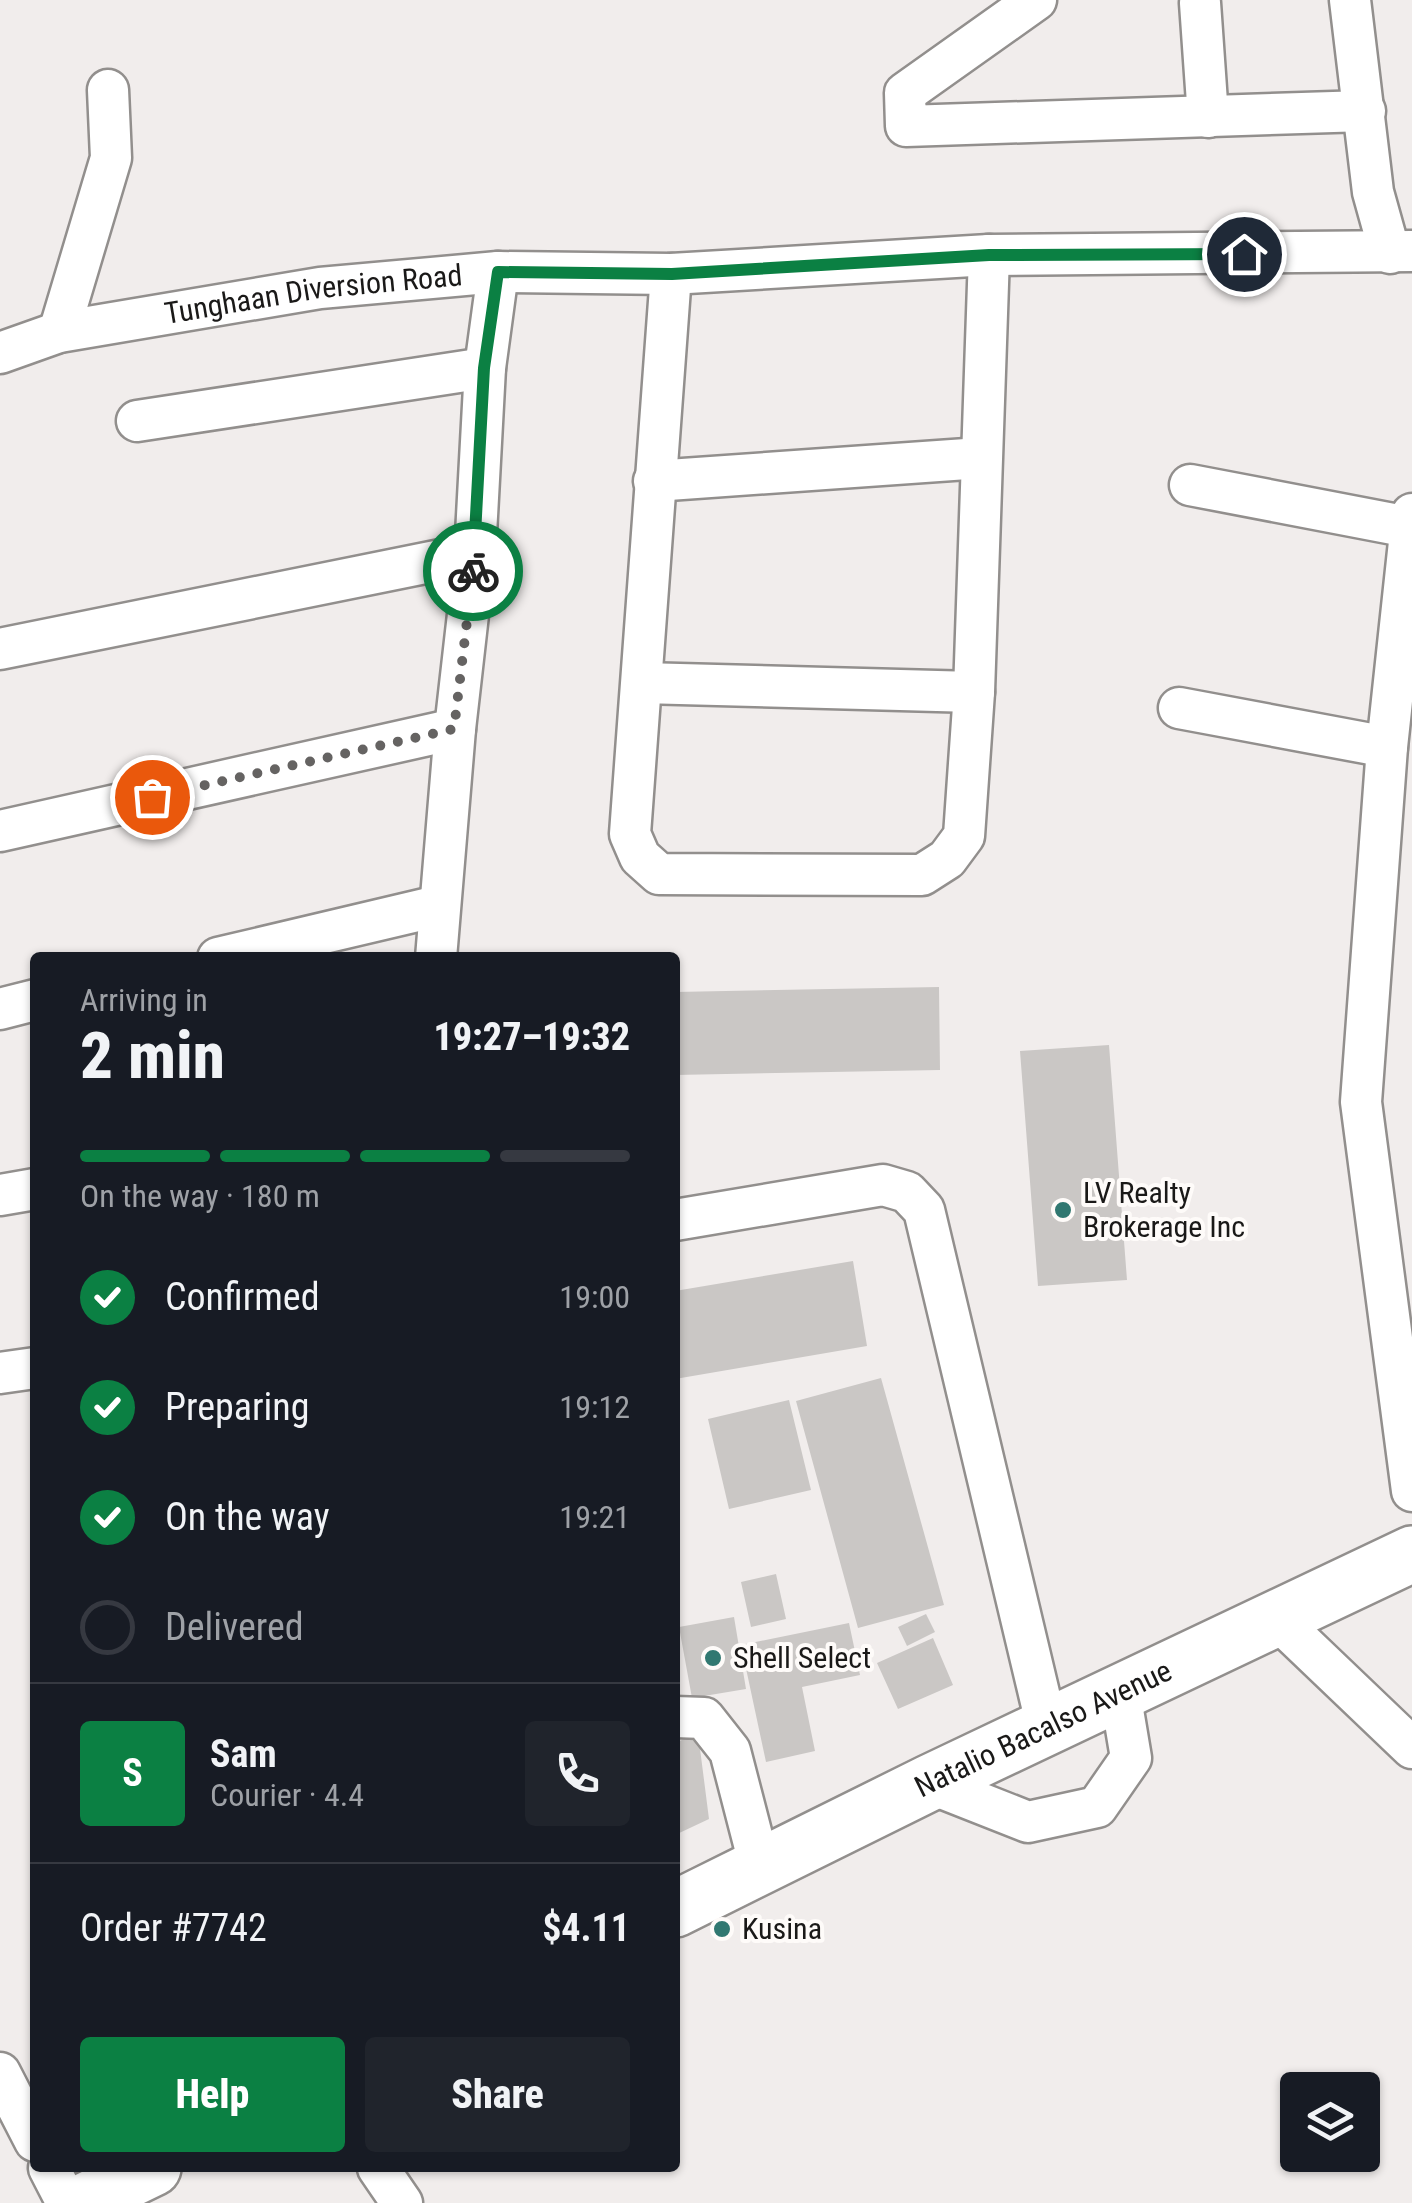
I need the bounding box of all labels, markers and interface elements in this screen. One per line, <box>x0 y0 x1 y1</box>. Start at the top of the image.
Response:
pin <box>1202 212 1287 297</box>
icon: home <box>1217 227 1272 282</box>
street label: Tunghaan Diversion Road <box>162 257 464 331</box>
courier <box>423 521 523 621</box>
icon: bike <box>446 544 501 599</box>
pin <box>110 755 195 840</box>
icon: bag <box>125 770 180 825</box>
text: Arriving in <box>80 981 208 1019</box>
text: 19:27–19:32 <box>433 1015 630 1059</box>
text: 2 min <box>80 1018 225 1094</box>
place label: LV Realty Brokerage Inc <box>1083 1175 1245 1244</box>
text: On the way · 180 m <box>80 1177 320 1215</box>
marker: LV Realty Brokerage Inc <box>1052 1199 1074 1221</box>
icon: check <box>80 1270 135 1325</box>
text: Confirmed <box>165 1275 320 1319</box>
text: 19:00 <box>559 1278 630 1316</box>
icon: check <box>80 1380 135 1435</box>
text: Preparing <box>165 1385 310 1429</box>
text: 19:12 <box>559 1388 630 1426</box>
icon: check <box>80 1490 135 1545</box>
text: On the way <box>165 1495 330 1539</box>
text: 19:21 <box>559 1498 630 1536</box>
text: Delivered <box>165 1605 304 1649</box>
place label: Shell Select <box>733 1640 871 1675</box>
marker: Shell Select <box>702 1647 724 1669</box>
street label: Natalio Bacalso Avenue <box>909 1653 1177 1804</box>
button: phone <box>525 1721 630 1826</box>
text: Sam <box>210 1732 277 1776</box>
text: S <box>122 1751 143 1795</box>
text: Courier · 4.4 <box>210 1776 364 1814</box>
text: Order #7742 <box>80 1906 267 1950</box>
text: $4.11 <box>542 1906 630 1950</box>
place label: Kusina <box>742 1911 822 1946</box>
marker: Kusina <box>711 1918 733 1940</box>
button: Help <box>80 2037 345 2152</box>
button: Share <box>365 2037 630 2152</box>
map controls <box>1280 2072 1380 2172</box>
button: layers <box>1280 2072 1380 2172</box>

